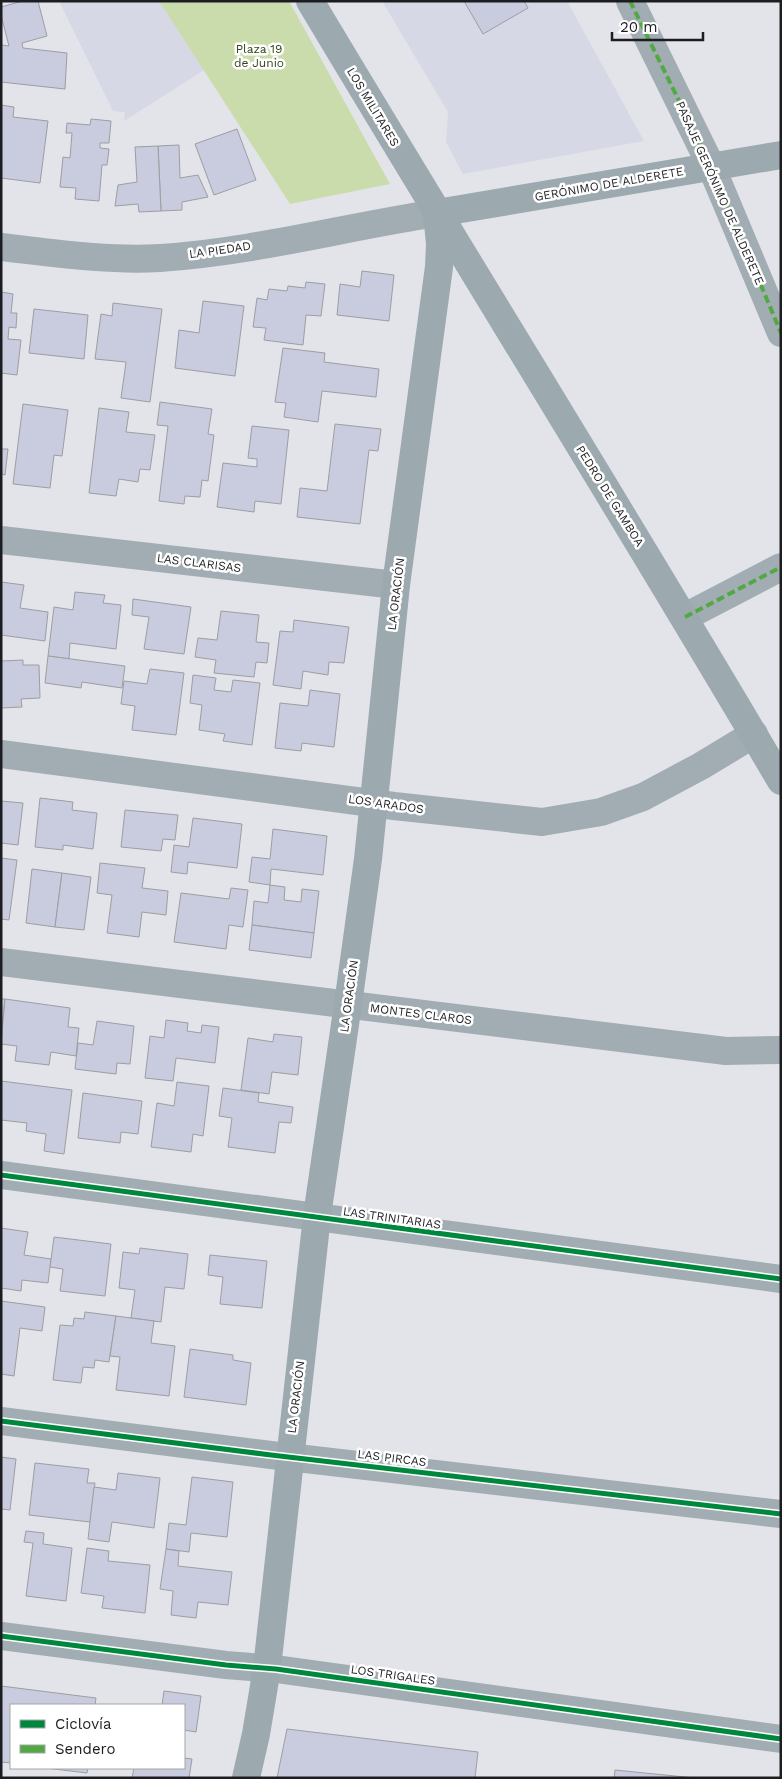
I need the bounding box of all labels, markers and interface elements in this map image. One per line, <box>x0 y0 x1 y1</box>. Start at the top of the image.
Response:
scale bar <box>612 10 703 42</box>
text: 20 m <box>620 18 658 36</box>
park label: Plaza 19 de Junio <box>234 42 284 70</box>
street label: LOS MILITARES <box>344 65 402 149</box>
street label: PASAJE GERÓNIMO DE ALDERETE <box>673 99 767 287</box>
street label: GERÓNIMO DE ALDERETE <box>534 164 685 204</box>
street label: LA PIEDAD <box>188 239 252 261</box>
street label: PEDRO DE GAMBOA <box>573 443 647 549</box>
street label: LAS CLARISAS <box>156 551 242 575</box>
street label: LA ORACIÓN <box>385 557 407 631</box>
street label: LOS ARADOS <box>347 792 425 816</box>
street label: LA ORACIÓN <box>337 959 361 1033</box>
street label: MONTES CLAROS <box>369 1001 473 1027</box>
street label: LAS TRINITARIAS <box>342 1204 442 1232</box>
street label: LA ORACIÓN <box>285 1360 307 1434</box>
street label: LAS PIRCAS <box>357 1447 427 1469</box>
street label: LOS TRIGALES <box>350 1662 436 1688</box>
legend <box>10 1704 185 1769</box>
text: Ciclovía <box>55 1715 112 1733</box>
text: Sendero <box>55 1740 116 1758</box>

